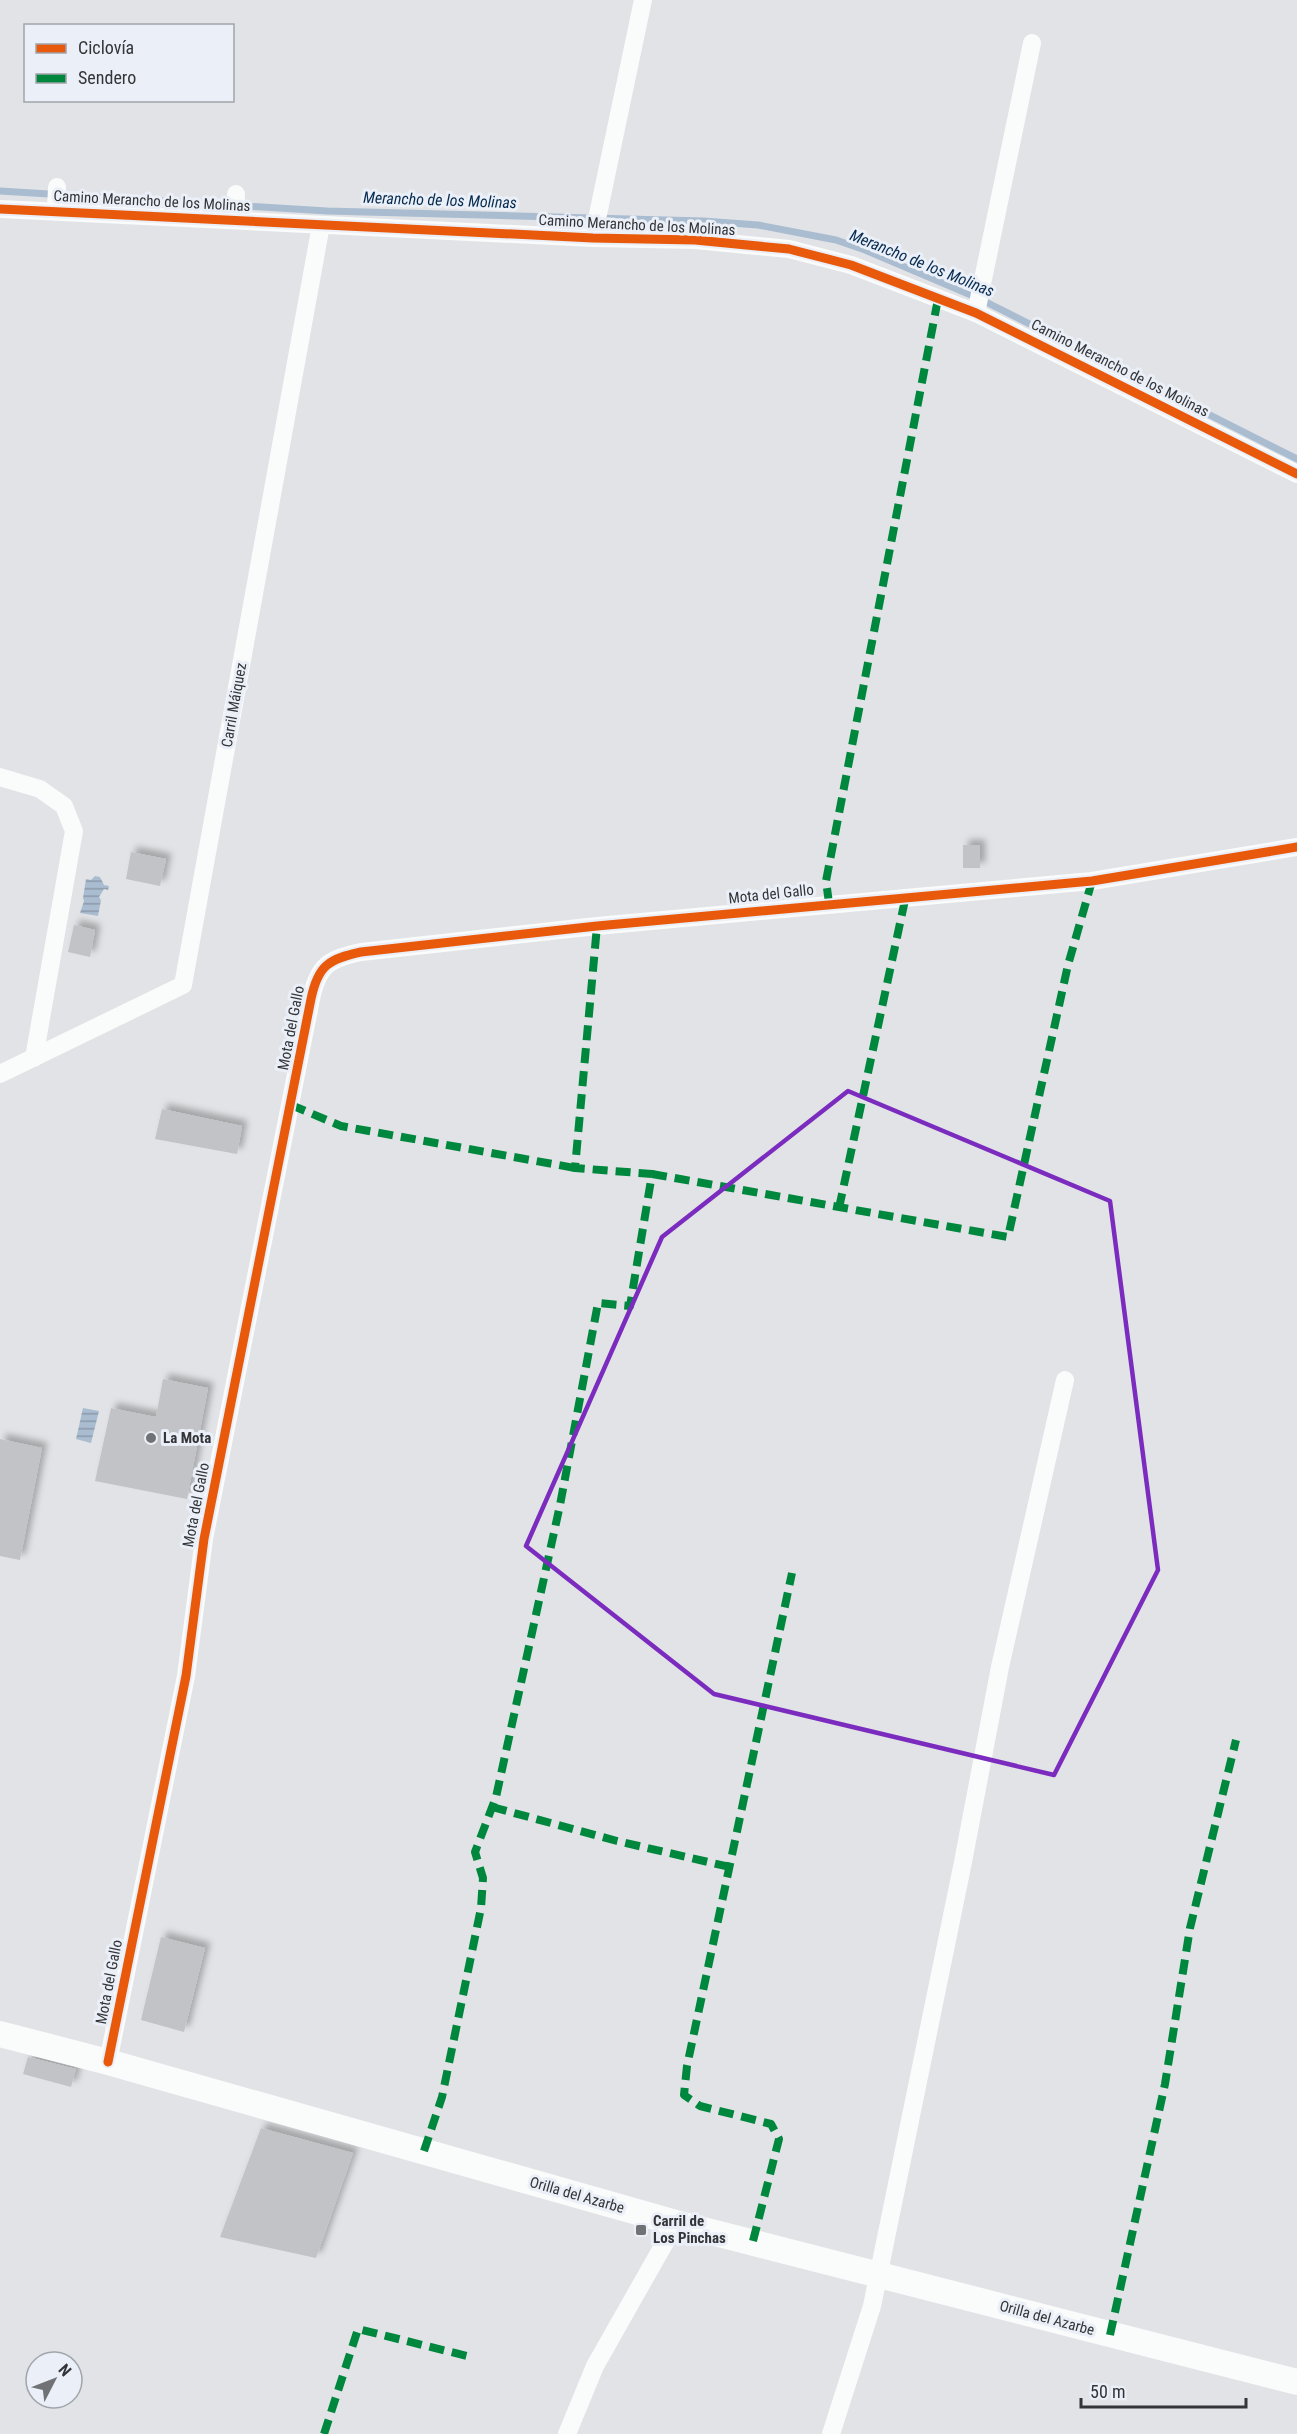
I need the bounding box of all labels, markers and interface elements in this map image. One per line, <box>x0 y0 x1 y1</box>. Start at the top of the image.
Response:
legend <box>24 24 234 102</box>
text: Ciclovía <box>78 37 134 58</box>
text: Sendero <box>78 67 136 88</box>
street label: Camino Merancho de los Molinas <box>53 187 251 215</box>
water label: Merancho de los Molinas <box>363 188 517 212</box>
street label: Camino Merancho de los Molinas <box>538 211 736 239</box>
water label: Merancho de los Molinas <box>847 225 997 301</box>
street label: Camino Merancho de los Molinas <box>1028 315 1212 421</box>
street label: Carril Máiquez <box>218 661 250 749</box>
street label: Mota del Gallo <box>727 881 815 907</box>
street label: Mota del Gallo <box>274 984 308 1072</box>
place label: La Mota <box>163 1429 211 1447</box>
marker: La Mota <box>144 1431 158 1445</box>
street label: Mota del Gallo <box>179 1461 213 1549</box>
street label: Mota del Gallo <box>92 1938 126 2026</box>
street label: Orilla del Azarbe <box>528 2173 626 2217</box>
place label: Carril de Los Pinchas <box>653 2212 726 2247</box>
marker: Carril de Los Pinchas <box>634 2223 648 2237</box>
street label: Orilla del Azarbe <box>998 2297 1096 2339</box>
north arrow <box>24 2350 84 2410</box>
text: N <box>54 2360 75 2380</box>
scale bar <box>1081 2371 1246 2409</box>
text: 50 m <box>1090 2381 1125 2402</box>

